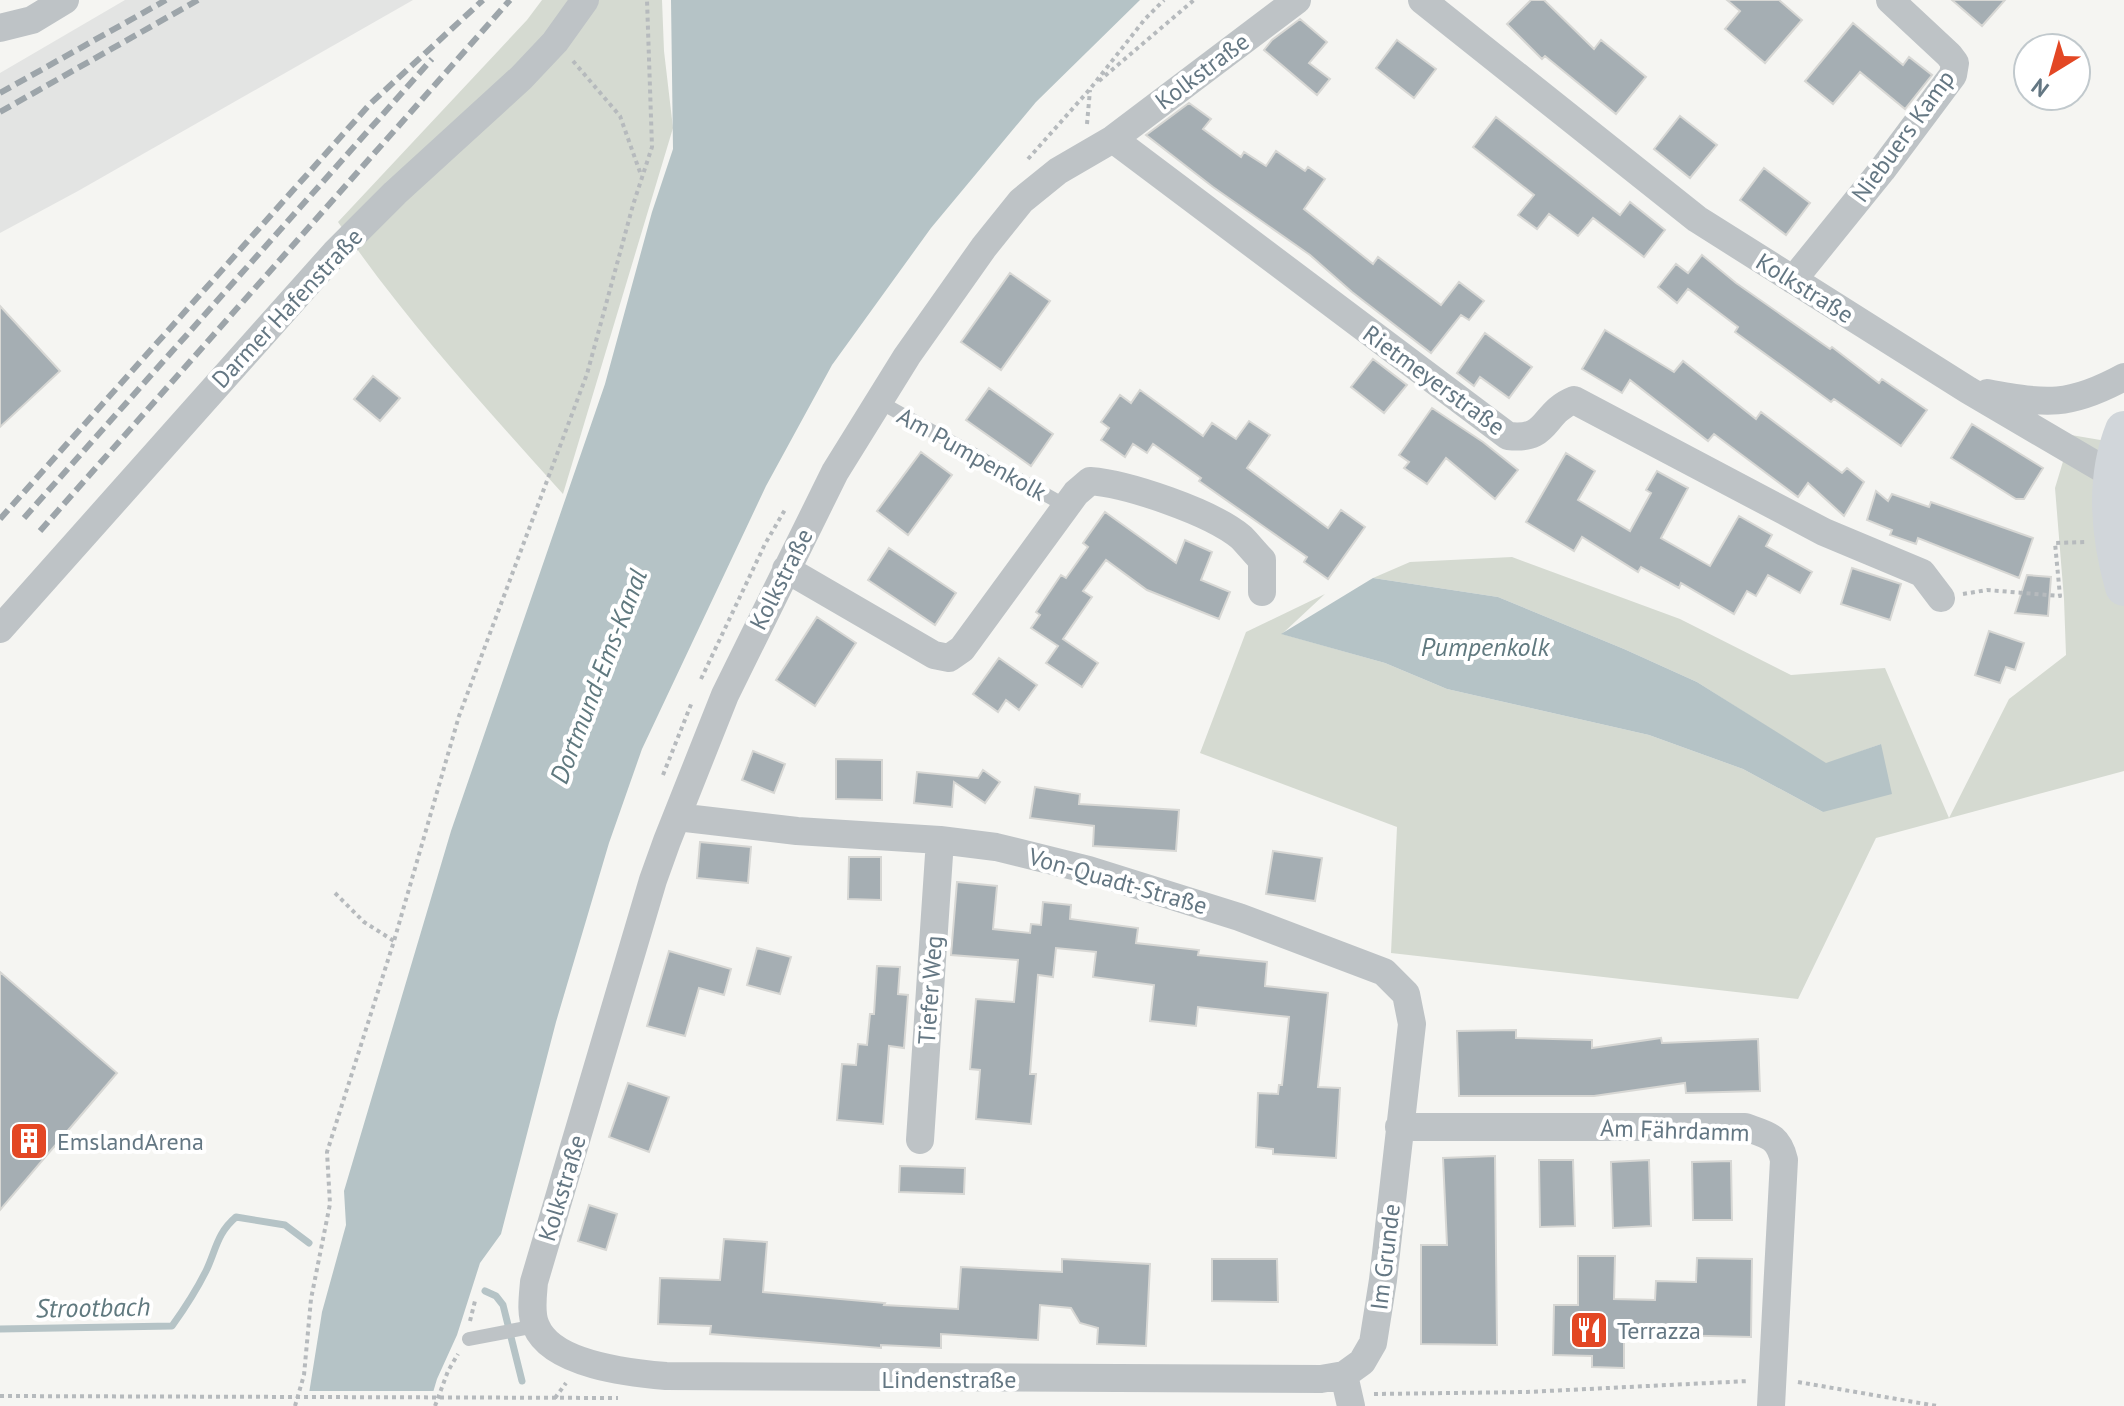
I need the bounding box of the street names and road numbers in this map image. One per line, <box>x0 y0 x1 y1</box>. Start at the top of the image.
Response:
street label: Kolkstraße <box>1149 26 1255 116</box>
street label: Niebuers Kamp <box>1845 64 1961 208</box>
street label: Darmer Hafenstraße <box>205 222 369 394</box>
street label: Kolkstraße <box>1750 246 1860 330</box>
street label: Rietmeyerstraße <box>1357 318 1511 442</box>
street label: Am Pumpenkolk <box>892 400 1052 508</box>
street label: Kolkstraße <box>742 523 820 635</box>
street label: Von-Quadt-Straße <box>1024 840 1211 921</box>
street label: Tiefer Weg <box>911 934 949 1046</box>
street label: Am Fährdamm <box>1600 1112 1750 1148</box>
street label: Kolkstraße <box>531 1131 593 1245</box>
street label: Im Grunde <box>1363 1202 1407 1312</box>
street label: Lindenstraße <box>882 1364 1016 1395</box>

